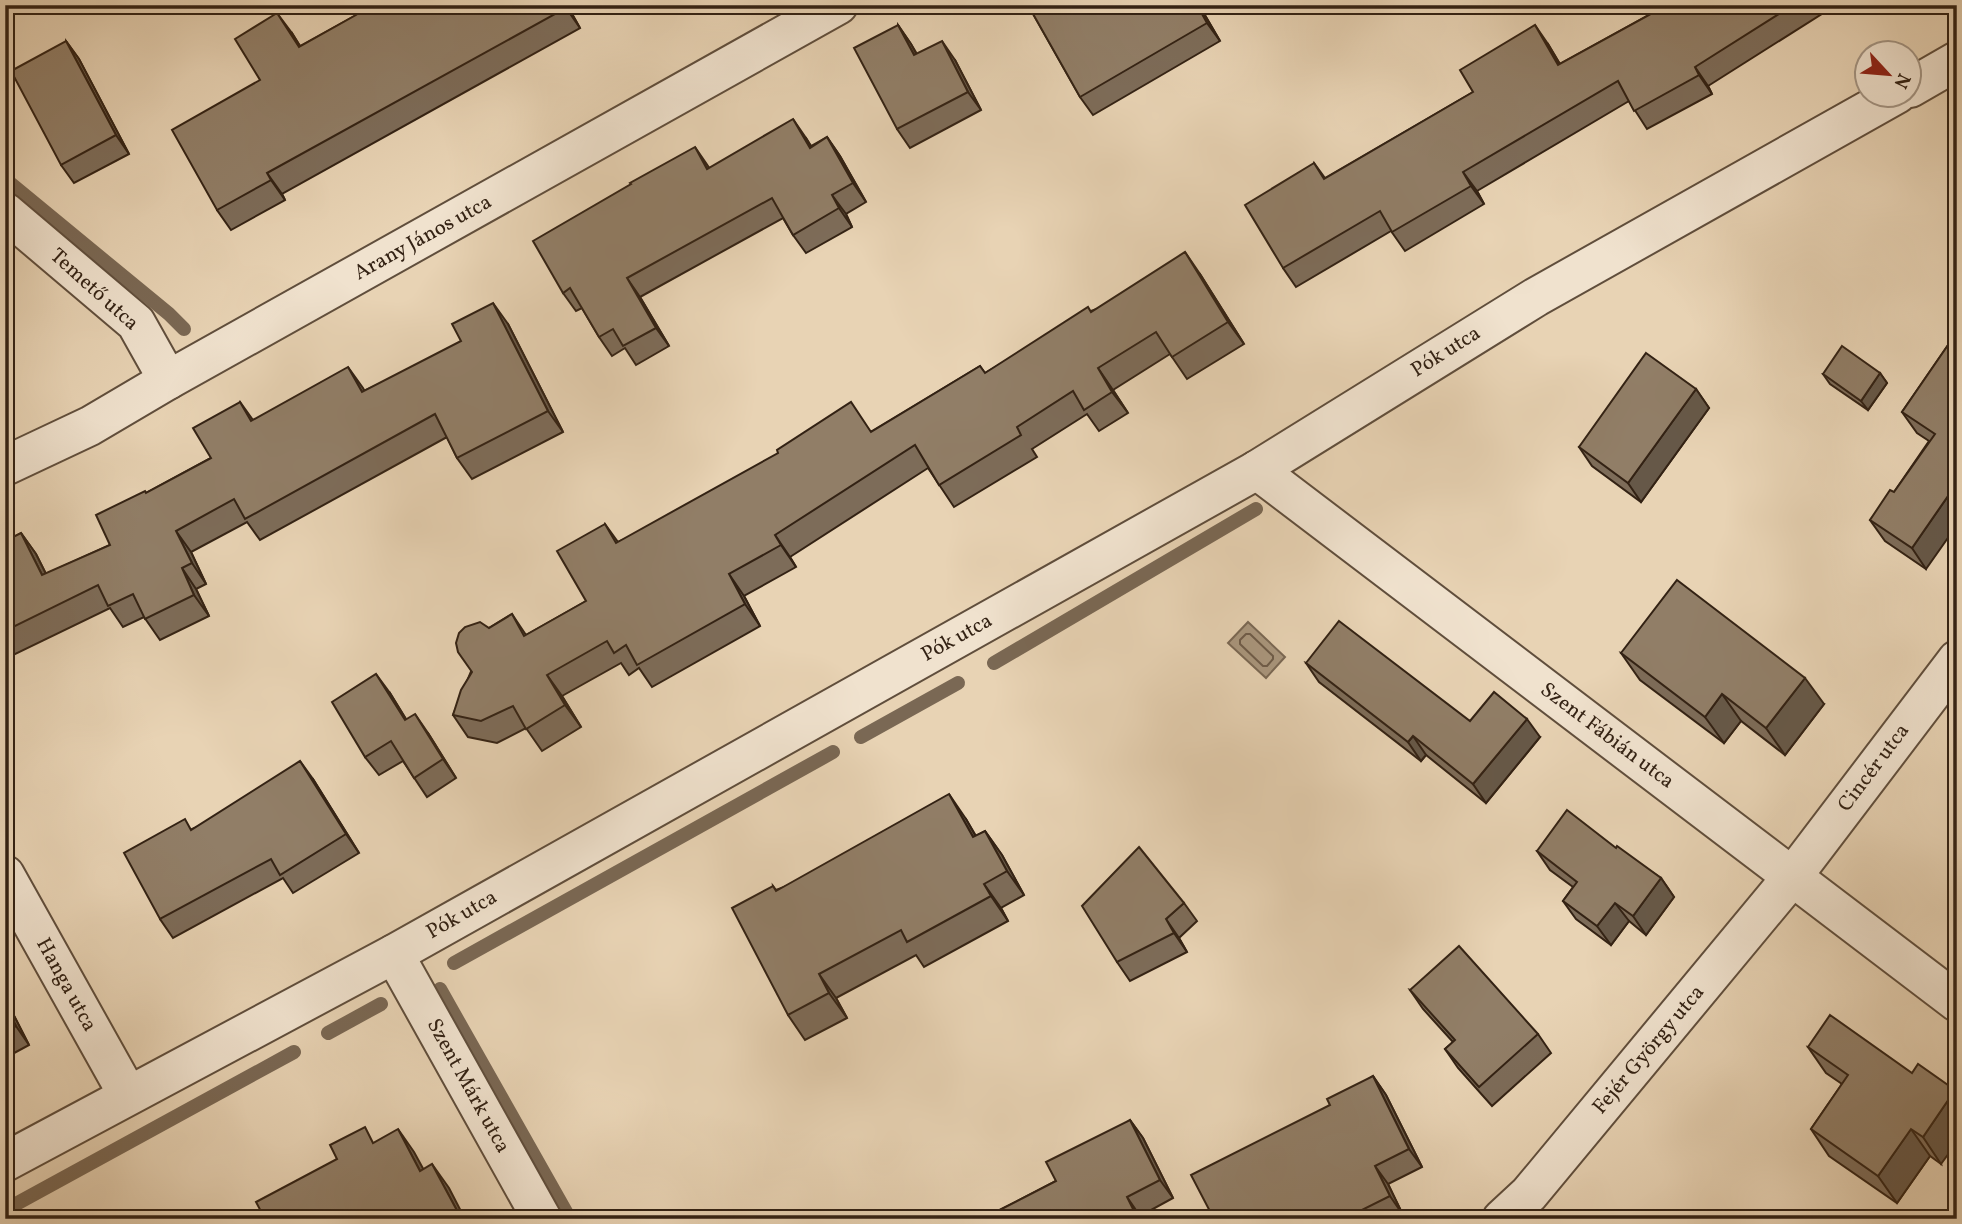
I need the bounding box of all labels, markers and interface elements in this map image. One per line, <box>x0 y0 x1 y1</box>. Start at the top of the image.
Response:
north arrow <box>1854 38 1924 108</box>
text: N <box>1887 69 1916 93</box>
street label: Arany János utca <box>349 188 497 288</box>
street label: Temető utca <box>43 242 145 338</box>
street label: Pók utca <box>1406 319 1486 385</box>
street label: Pók utca <box>916 607 998 669</box>
street label: Szent Fábián utca <box>1534 676 1680 796</box>
street label: Cincér utca <box>1831 718 1917 818</box>
street label: Pók utca <box>421 883 503 947</box>
street label: Hanga utca <box>28 933 104 1037</box>
street label: Fejér György utca <box>1586 979 1712 1121</box>
street label: Szent Márk utca <box>419 1014 517 1158</box>

